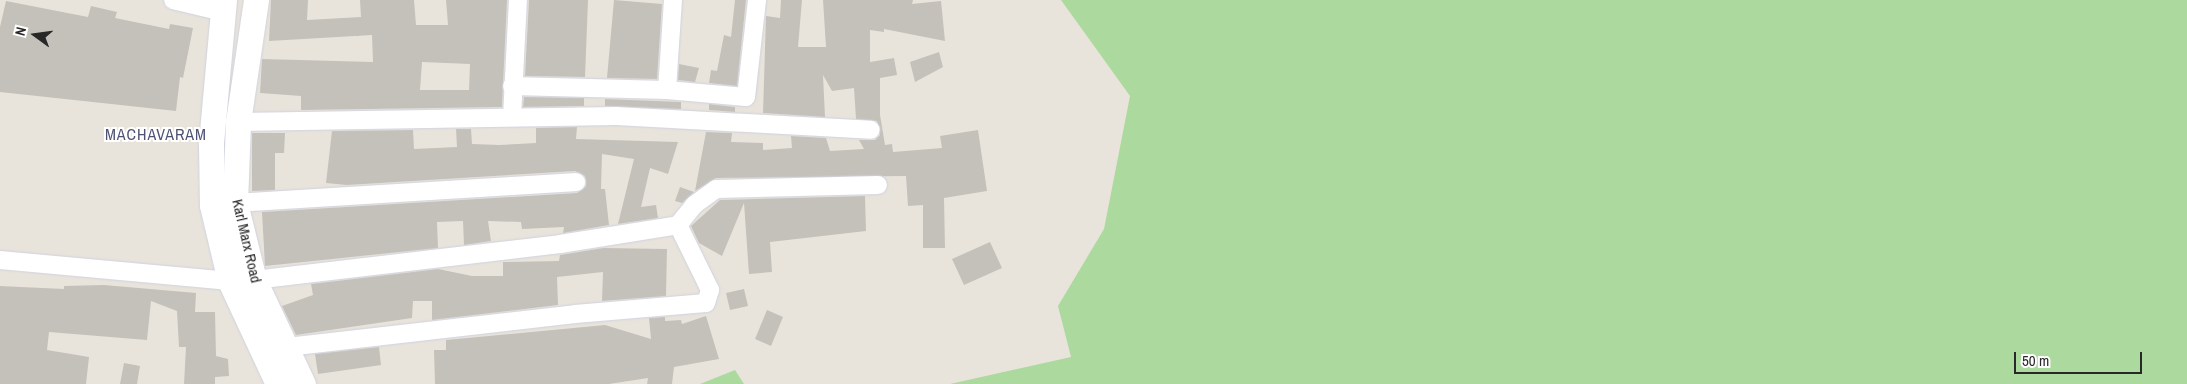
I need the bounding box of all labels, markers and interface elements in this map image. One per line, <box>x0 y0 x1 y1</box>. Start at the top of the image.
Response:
north arrow <box>10 10 60 60</box>
text: N <box>11 25 30 38</box>
district label: MACHAVARAM <box>104 124 208 144</box>
street label: Karl Marx Road <box>229 197 265 285</box>
scale bar <box>2017 342 2144 374</box>
text: 50 m <box>2022 350 2049 371</box>

